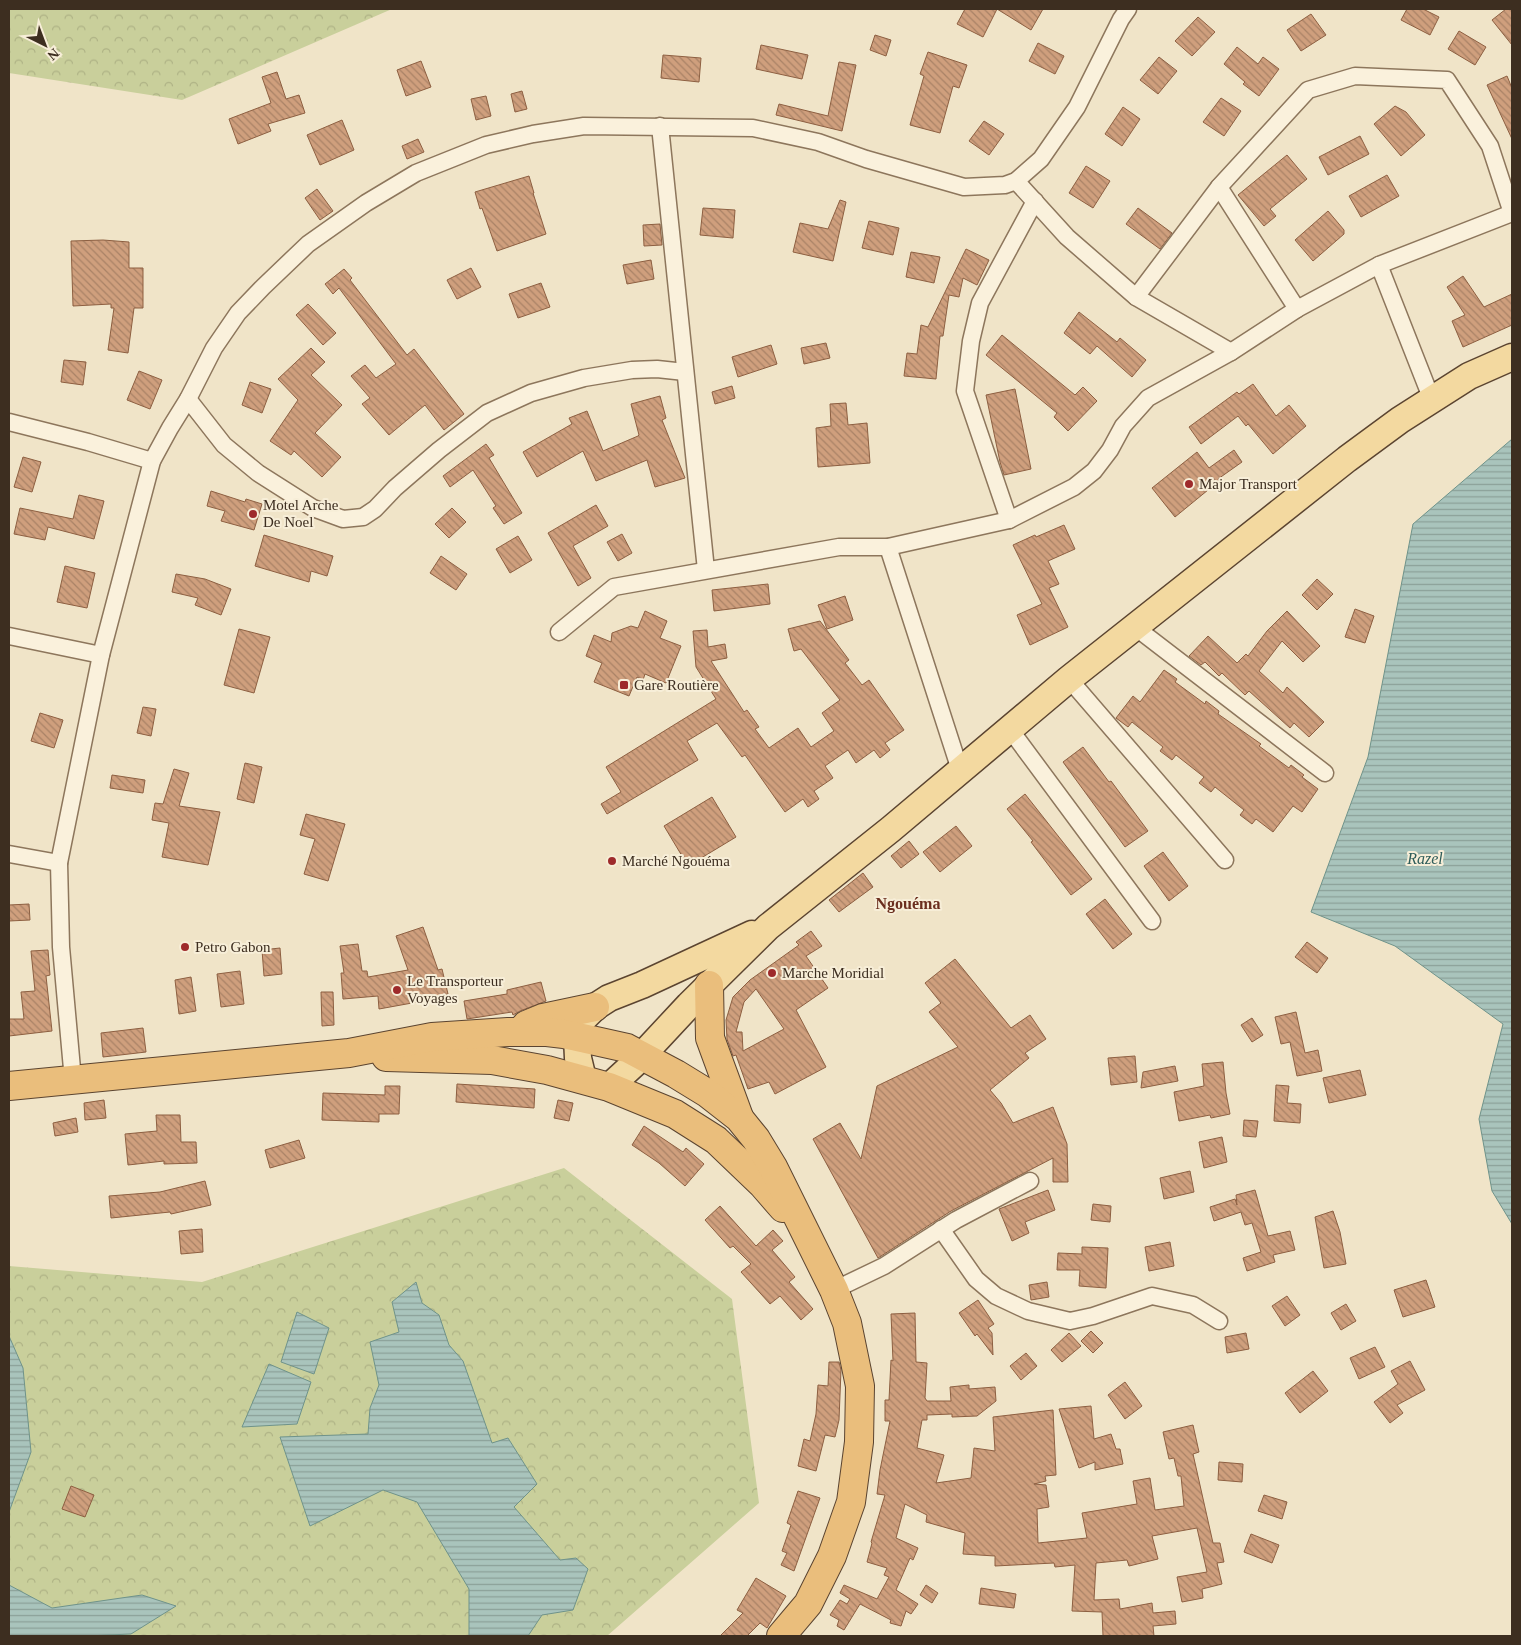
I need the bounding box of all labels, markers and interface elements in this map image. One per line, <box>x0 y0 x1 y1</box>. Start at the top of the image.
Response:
north arrow <box>20 20 70 70</box>
text: N <box>45 45 62 63</box>
place label: Major Transport <box>1199 476 1298 492</box>
marker: Major Transport <box>1183 478 1195 490</box>
place label: Motel Arche De Noel <box>263 497 339 530</box>
marker: Motel Arche De Noel <box>247 508 259 520</box>
place label: Gare Routière <box>634 677 719 693</box>
marker: Gare Routière <box>618 679 630 691</box>
water label: Razel <box>1406 850 1443 867</box>
place label: Marché Ngouéma <box>622 853 730 869</box>
marker: Marché Ngouéma <box>606 855 618 867</box>
district label: Ngouéma <box>876 895 940 913</box>
place label: Petro Gabon <box>195 939 271 955</box>
marker: Petro Gabon <box>179 941 191 953</box>
place label: Marche Moridial <box>782 965 884 981</box>
marker: Marche Moridial <box>766 967 778 979</box>
place label: Le Transporteur Voyages <box>407 973 503 1006</box>
marker: Le Transporteur Voyages <box>391 984 403 996</box>

